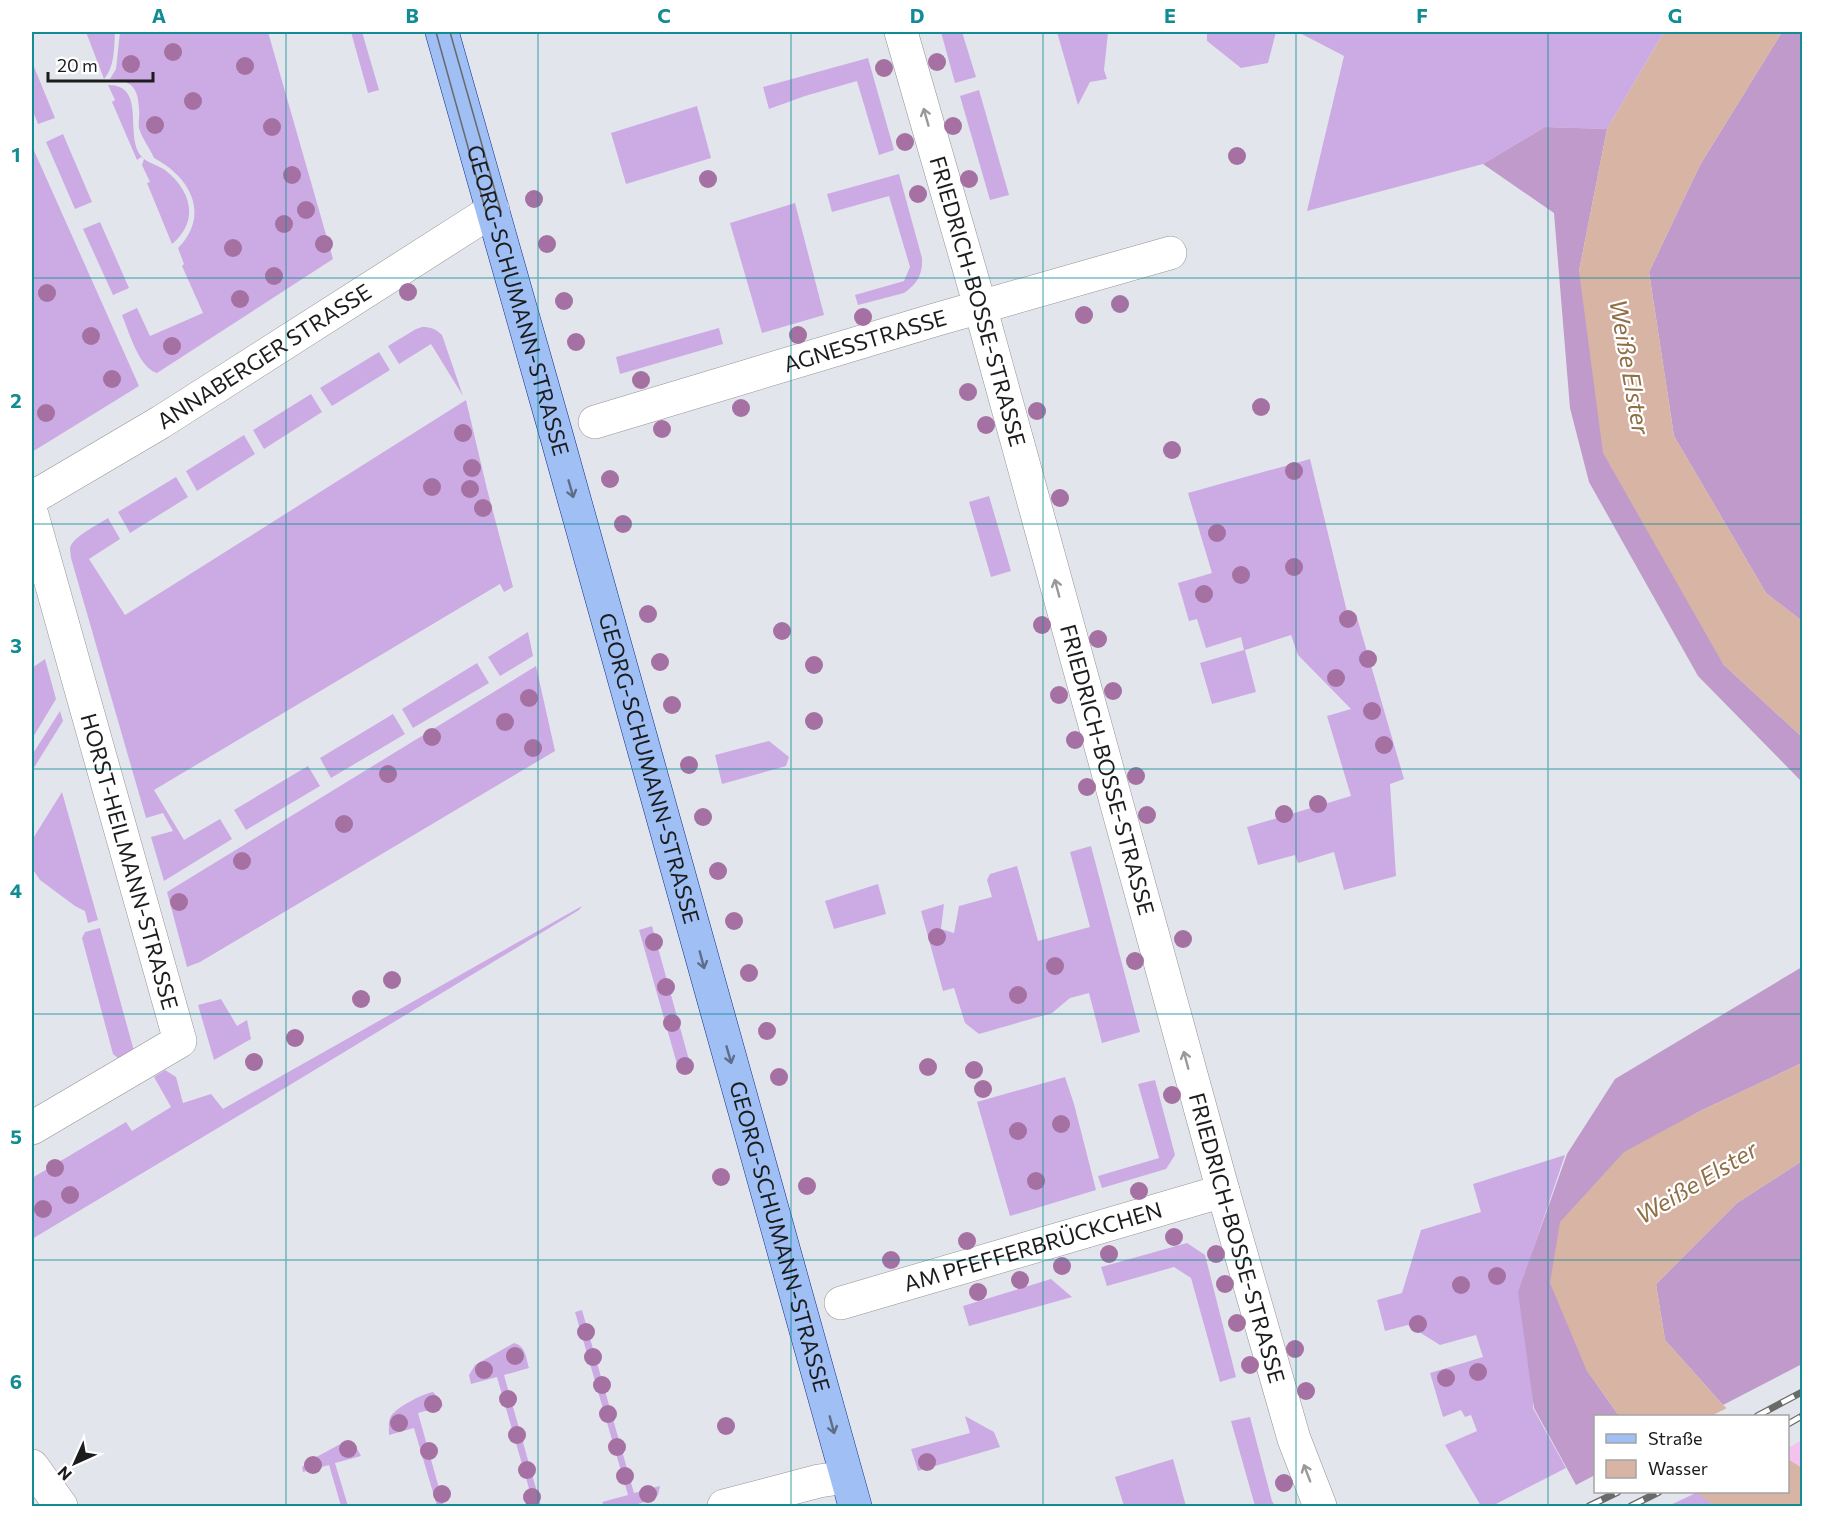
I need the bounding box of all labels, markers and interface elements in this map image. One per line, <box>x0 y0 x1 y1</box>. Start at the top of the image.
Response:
text: A <box>152 3 166 27</box>
text: B <box>405 3 419 27</box>
text: C <box>657 3 671 27</box>
text: D <box>910 3 924 27</box>
text: E <box>1164 3 1176 27</box>
text: F <box>1416 3 1428 27</box>
text: G <box>1668 3 1682 27</box>
scale bar <box>48 45 153 83</box>
text: 20 m <box>57 54 98 76</box>
one-way arrow <box>920 108 931 127</box>
text: 1 <box>11 142 21 166</box>
street label: GEORG-SCHUMANN-STRASSE <box>462 142 575 459</box>
street label: FRIEDRICH-BOSSE-STRASSE <box>924 153 1032 449</box>
street label: ANNABERGER STRASSE <box>152 277 376 434</box>
water label: Weiße Elster <box>1604 297 1657 438</box>
street label: AGNESSTRASSE <box>780 303 950 378</box>
text: 2 <box>10 388 22 412</box>
one-way arrow <box>566 479 577 498</box>
one-way arrow <box>1051 579 1062 598</box>
street label: GEORG-SCHUMANN-STRASSE <box>594 610 706 927</box>
street label: FRIEDRICH-BOSSE-STRASSE <box>1055 621 1161 918</box>
text: 3 <box>10 633 22 657</box>
street label: HORST-HEILMANN-STRASSE <box>75 710 185 1013</box>
text: 4 <box>10 878 22 902</box>
one-way arrow <box>697 950 708 969</box>
one-way arrow <box>724 1045 735 1064</box>
one-way arrow <box>1180 1051 1192 1070</box>
street label: GEORG-SCHUMANN-STRASSE <box>724 1078 837 1395</box>
street label: FRIEDRICH-BOSSE-STRASSE <box>1184 1090 1291 1386</box>
text: 5 <box>10 1124 22 1148</box>
water label: Weiße Elster <box>1630 1133 1764 1229</box>
street label: AM PFEFFERBRÜCKCHEN <box>900 1196 1165 1297</box>
text: 6 <box>10 1369 22 1393</box>
one-way arrow <box>827 1415 838 1434</box>
legend <box>1594 1415 1789 1493</box>
text: Straße <box>1648 1427 1703 1449</box>
north arrow <box>45 1433 105 1493</box>
text: Wasser <box>1648 1457 1708 1479</box>
text: N <box>53 1463 75 1485</box>
one-way arrow <box>1301 1464 1312 1483</box>

